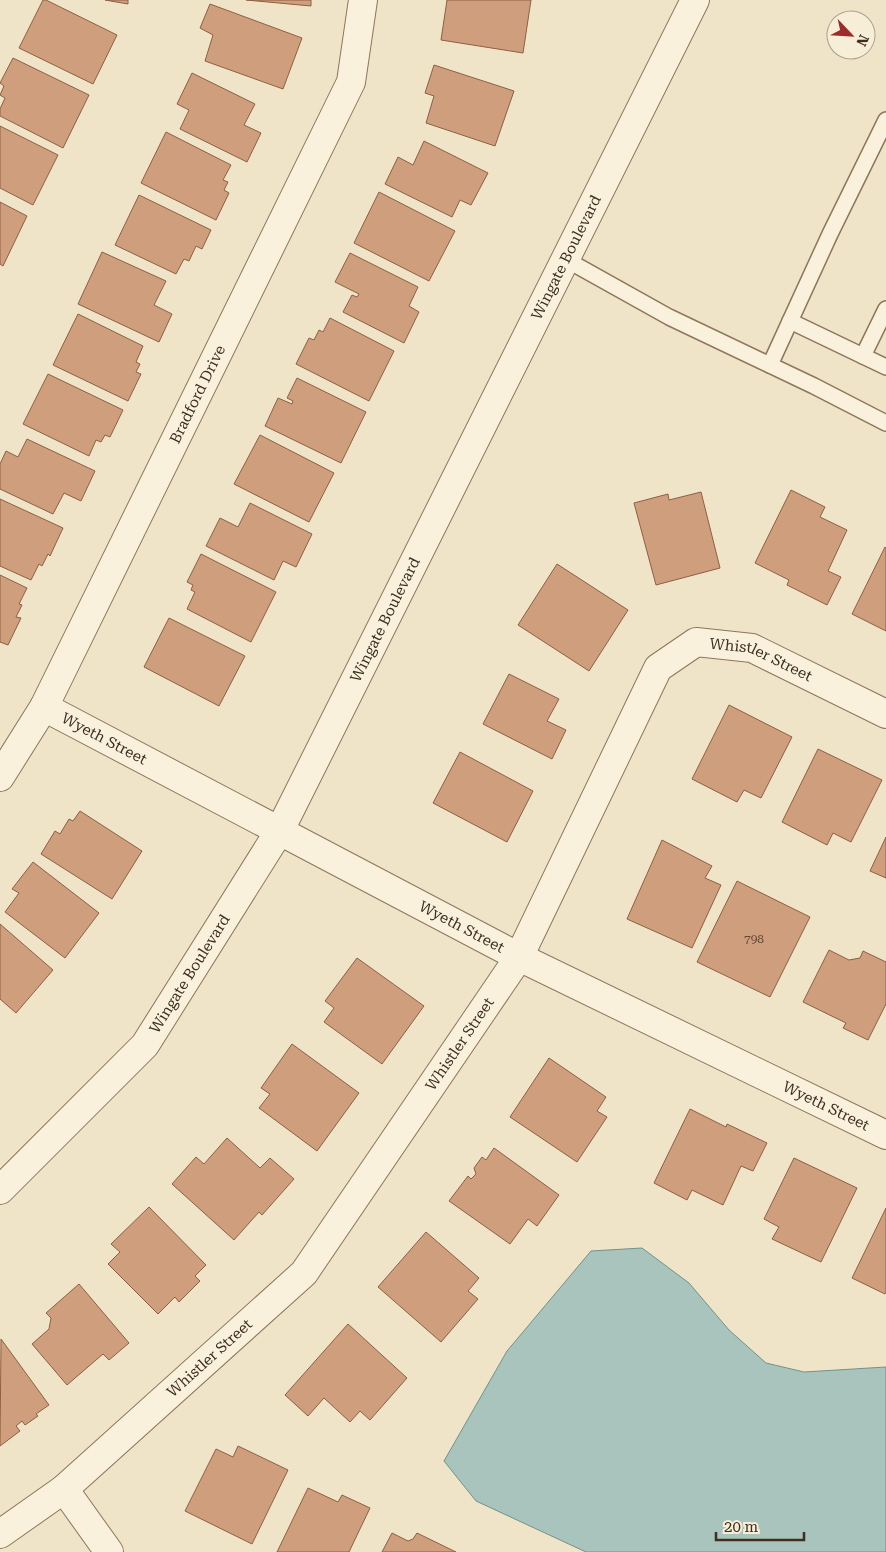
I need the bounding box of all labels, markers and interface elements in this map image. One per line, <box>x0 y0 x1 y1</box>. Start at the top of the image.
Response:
north arrow <box>826 10 876 60</box>
text: N <box>853 32 872 49</box>
street label: Wingate Boulevard <box>528 192 605 323</box>
street label: Bradford Drive <box>166 342 229 447</box>
street label: Wingate Boulevard <box>346 554 424 685</box>
street label: Whistler Street <box>709 634 815 685</box>
street label: Wyeth Street <box>58 709 150 769</box>
street label: Wyeth Street <box>416 897 508 957</box>
street label: Wingate Boulevard <box>146 911 234 1037</box>
house number: 798 <box>744 932 764 946</box>
street label: Whistler Street <box>422 994 498 1094</box>
street label: Wyeth Street <box>780 1077 873 1135</box>
street label: Whistler Street <box>163 1315 256 1401</box>
scale bar <box>716 1510 804 1542</box>
text: 20 m <box>724 1518 759 1536</box>

